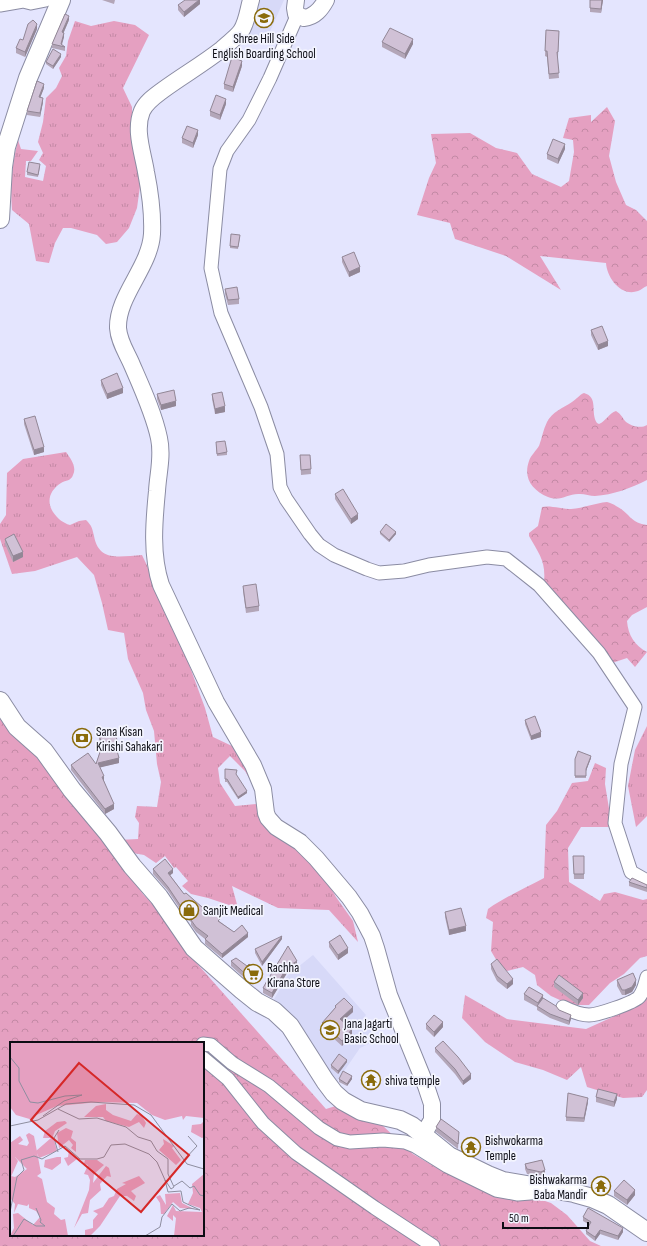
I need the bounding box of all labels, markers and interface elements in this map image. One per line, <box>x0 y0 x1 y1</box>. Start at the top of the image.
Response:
school or university icon: Shree Hill Side English Boarding School <box>253 7 275 29</box>
place label: Shree Hill Side English Boarding School <box>212 31 316 62</box>
place label: Sana Kisan Kirishi Sahakari <box>96 724 162 755</box>
bank icon: Sana Kisan Kirishi Sahakari <box>71 727 93 749</box>
shop icon: Sanjit Medical <box>178 899 200 921</box>
place label: Sanjit Medical <box>203 903 263 919</box>
place label: Rachha Kirana Store <box>267 960 320 991</box>
supermarket icon: Rachha Kirana Store <box>242 963 264 985</box>
place label: Jana Jagarti Basic School <box>343 1016 399 1047</box>
school or university icon: Jana Jagarti Basic School <box>319 1019 341 1041</box>
inset map <box>10 1042 204 1236</box>
temple icon: shiva temple <box>360 1069 382 1091</box>
place label: shiva temple <box>385 1073 440 1089</box>
place label: Bishwokarma Temple <box>485 1133 543 1164</box>
temple icon: Bishwokarma Temple <box>460 1136 482 1158</box>
place label: Bishwakarma Baba Mandir <box>529 1172 587 1203</box>
temple icon: Bishwakarma Baba Mandir <box>590 1175 612 1197</box>
scale bar <box>503 1204 588 1230</box>
text: 50 m <box>509 1211 529 1226</box>

